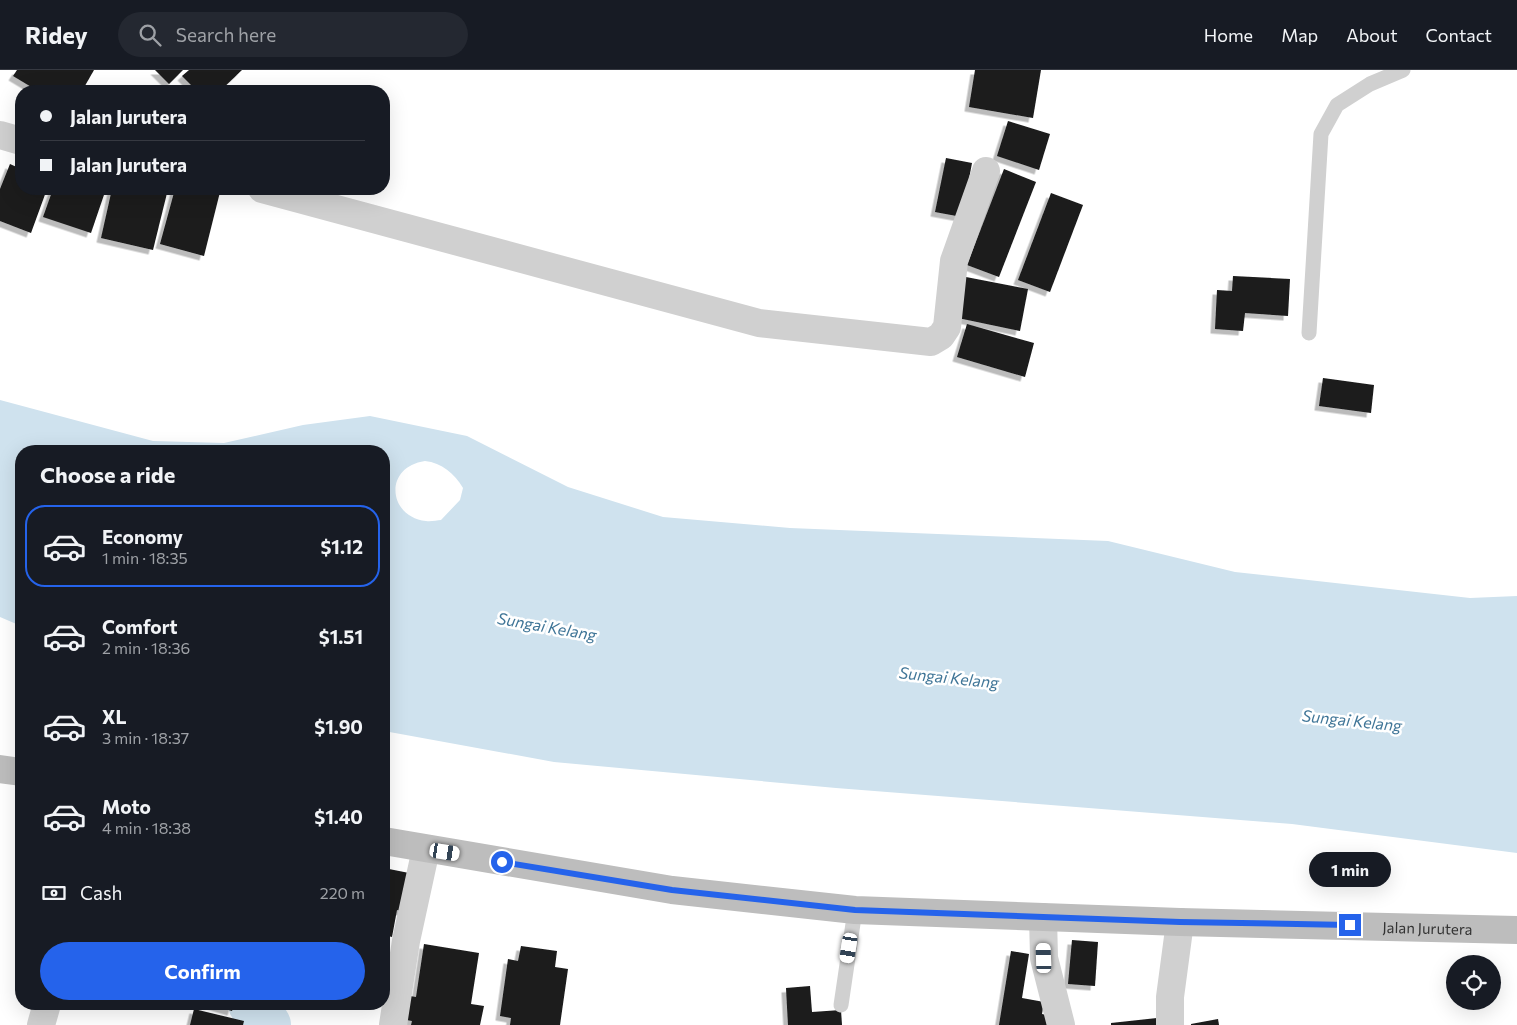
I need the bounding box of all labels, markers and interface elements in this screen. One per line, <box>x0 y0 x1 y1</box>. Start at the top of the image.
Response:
search box <box>118 12 468 57</box>
text: Ridey <box>25 20 88 49</box>
icon: search <box>136 21 164 49</box>
text: Search here <box>176 23 276 46</box>
text: Home <box>1204 24 1253 46</box>
text: Map <box>1281 24 1318 46</box>
text: About <box>1346 24 1398 46</box>
text: Contact <box>1426 24 1492 46</box>
text: Jalan Jurutera <box>70 105 187 128</box>
text: Jalan Jurutera <box>70 153 187 176</box>
text: Choose a ride <box>40 461 175 488</box>
icon: car <box>42 524 87 569</box>
text: Economy <box>102 525 183 548</box>
text: $1.12 <box>320 535 363 558</box>
text: 1 min · 18:35 <box>102 548 188 567</box>
water label: Sungai Kelang <box>496 608 599 644</box>
icon: car <box>42 614 87 659</box>
text: Comfort <box>102 615 178 638</box>
text: $1.51 <box>319 625 363 648</box>
text: 2 min · 18:36 <box>102 638 190 657</box>
water label: Sungai Kelang <box>898 662 1001 692</box>
icon: car <box>42 704 87 749</box>
text: XL <box>102 705 127 728</box>
water label: Sungai Kelang <box>1301 705 1404 735</box>
text: $1.90 <box>314 715 363 738</box>
text: 3 min · 18:37 <box>102 728 189 747</box>
icon: car <box>42 794 87 839</box>
text: Moto <box>102 795 151 818</box>
text: $1.40 <box>314 805 363 828</box>
text: 4 min · 18:38 <box>102 818 191 837</box>
car <box>429 842 460 862</box>
route start <box>491 851 513 873</box>
callout: 1 min <box>1309 852 1391 888</box>
text: 1 min <box>1331 860 1369 879</box>
icon: cash <box>40 879 68 907</box>
text: Cash <box>80 881 122 904</box>
text: 220 m <box>320 883 365 902</box>
route end <box>1339 914 1361 936</box>
street label: Jalan Jurutera <box>1382 918 1473 938</box>
car <box>839 932 858 964</box>
button: Confirm <box>40 942 365 1000</box>
car <box>1035 943 1052 973</box>
map controls <box>1446 955 1501 1010</box>
button: locate <box>1446 955 1501 1010</box>

